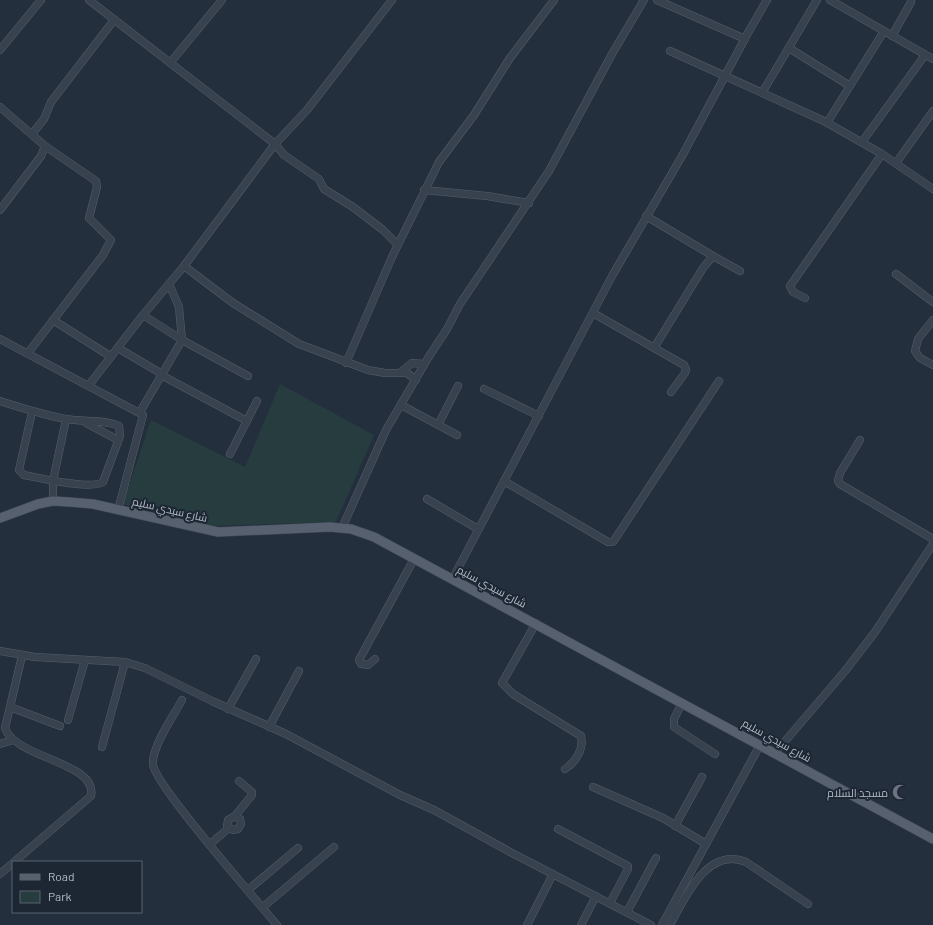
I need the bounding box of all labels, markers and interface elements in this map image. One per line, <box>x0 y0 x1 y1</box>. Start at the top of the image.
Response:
street label: شارع سيدي سليم <box>130 494 209 527</box>
street label: شارع سيدي سليم <box>454 562 529 612</box>
street label: شارع سيدي سليم <box>739 716 814 767</box>
mosque icon: مسجد السلام <box>891 783 909 801</box>
place label: مسجد السلام <box>827 786 888 801</box>
legend <box>12 861 142 913</box>
text: Road <box>48 869 75 883</box>
text: Park <box>48 889 72 903</box>

